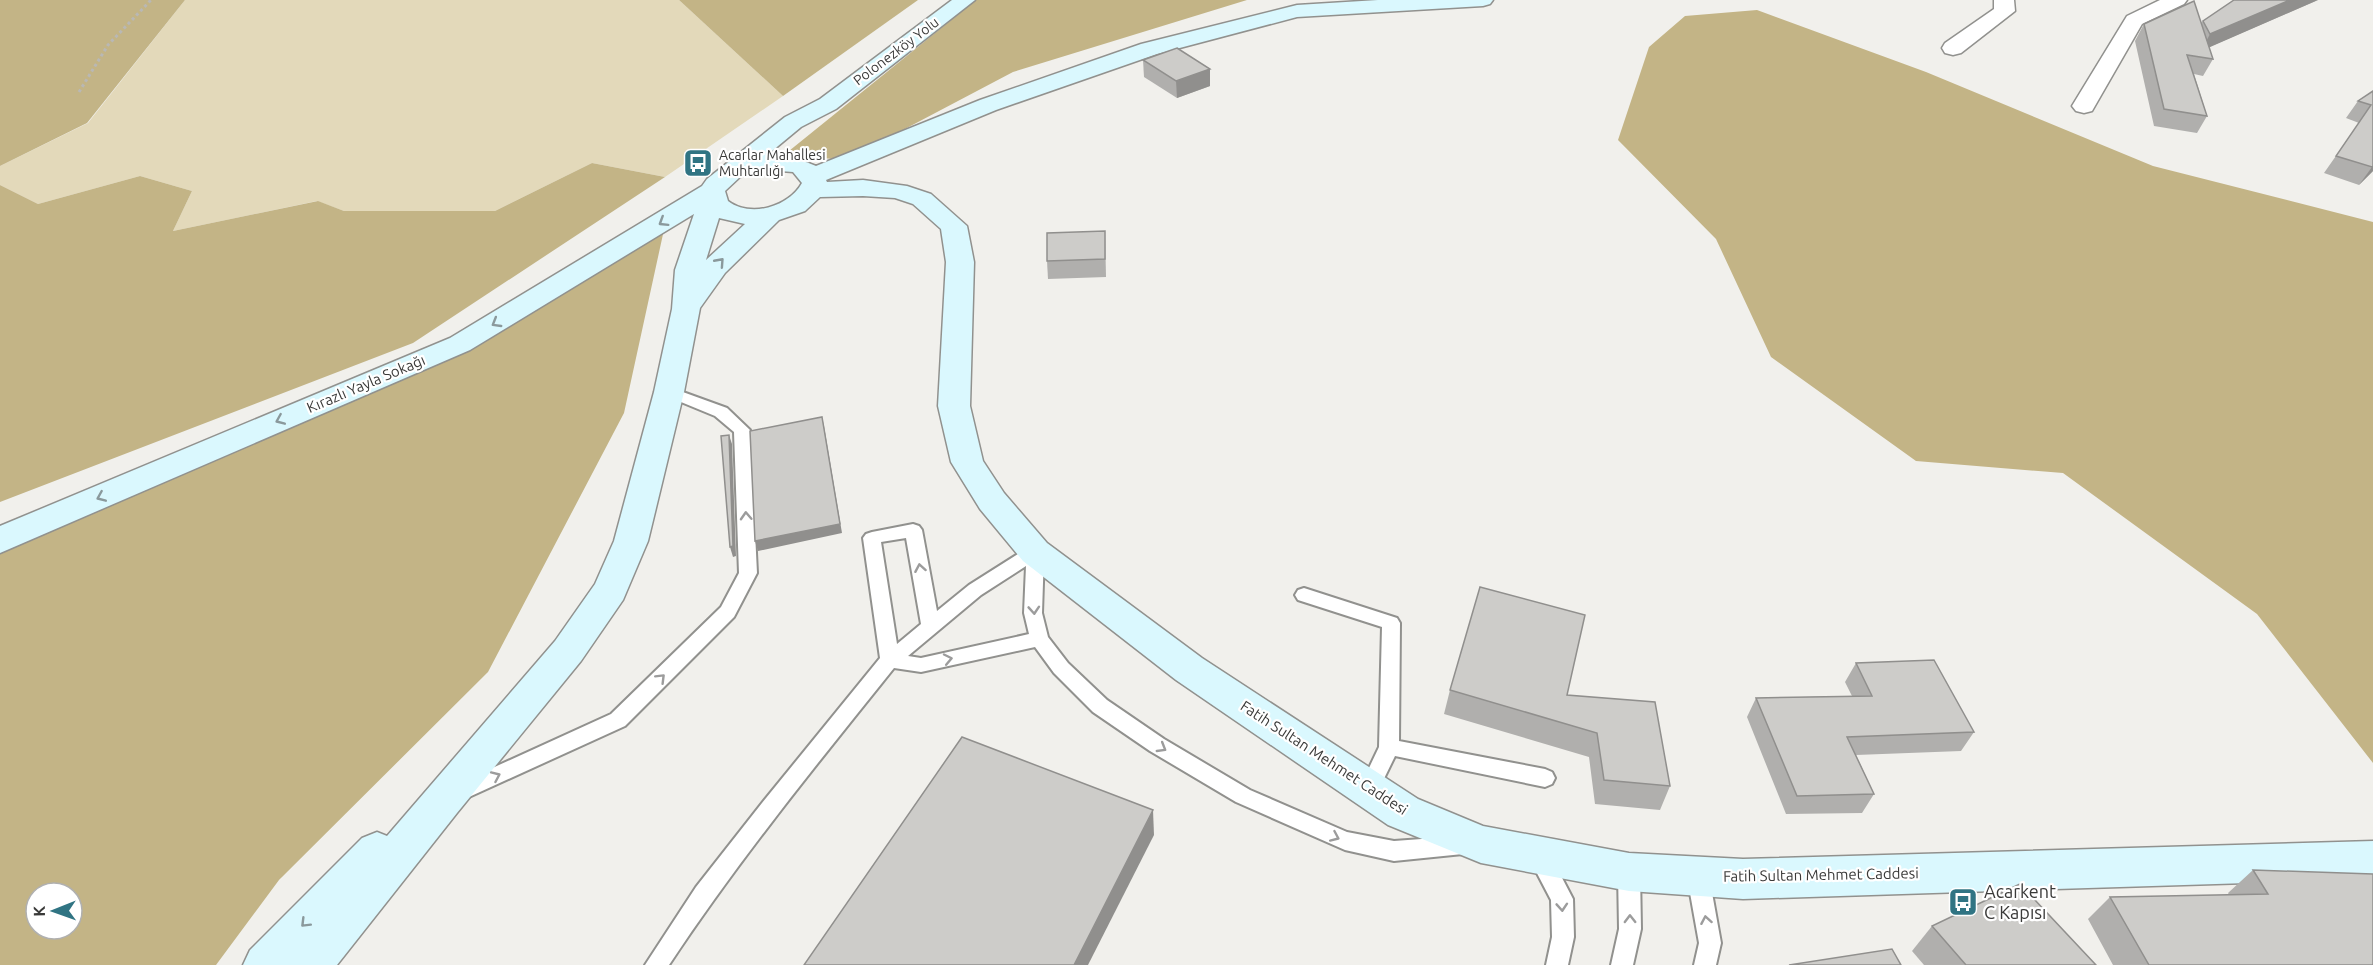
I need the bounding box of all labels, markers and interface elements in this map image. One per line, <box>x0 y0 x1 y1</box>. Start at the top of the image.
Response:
street label: Polonezköy Yolu <box>850 14 942 88</box>
bus stop icon: Acarlar Mahallesi Muhtarlığı <box>682 147 714 179</box>
place label: Acarlar Mahallesi Muhtarlığı <box>719 147 826 179</box>
one-way arrow <box>659 215 669 227</box>
one-way arrow <box>713 258 724 269</box>
one-way arrow <box>492 315 502 327</box>
street label: Kırazlı Yayla Sokağı <box>304 351 427 416</box>
one-way arrow <box>275 413 286 425</box>
one-way arrow <box>96 490 107 502</box>
one-way arrow <box>739 511 752 520</box>
one-way arrow <box>914 563 927 573</box>
one-way arrow <box>1028 606 1041 615</box>
one-way arrow <box>943 653 953 666</box>
one-way arrow <box>655 674 665 685</box>
street label: Fatih Sultan Mehmet Caddesi <box>1238 697 1411 818</box>
one-way arrow <box>1156 740 1166 752</box>
one-way arrow <box>489 771 500 783</box>
one-way arrow <box>1329 830 1340 842</box>
street label: Fatih Sultan Mehmet Caddesi <box>1723 864 1919 885</box>
north arrow <box>24 881 84 941</box>
place label: Acarkent C Kapısı <box>1984 881 2056 922</box>
bus stop icon: Acarkent C Kapısı <box>1947 886 1979 918</box>
one-way arrow <box>1555 903 1568 912</box>
text: K <box>30 905 48 917</box>
one-way arrow <box>1623 914 1636 923</box>
one-way arrow <box>302 916 312 927</box>
one-way arrow <box>1700 916 1713 926</box>

